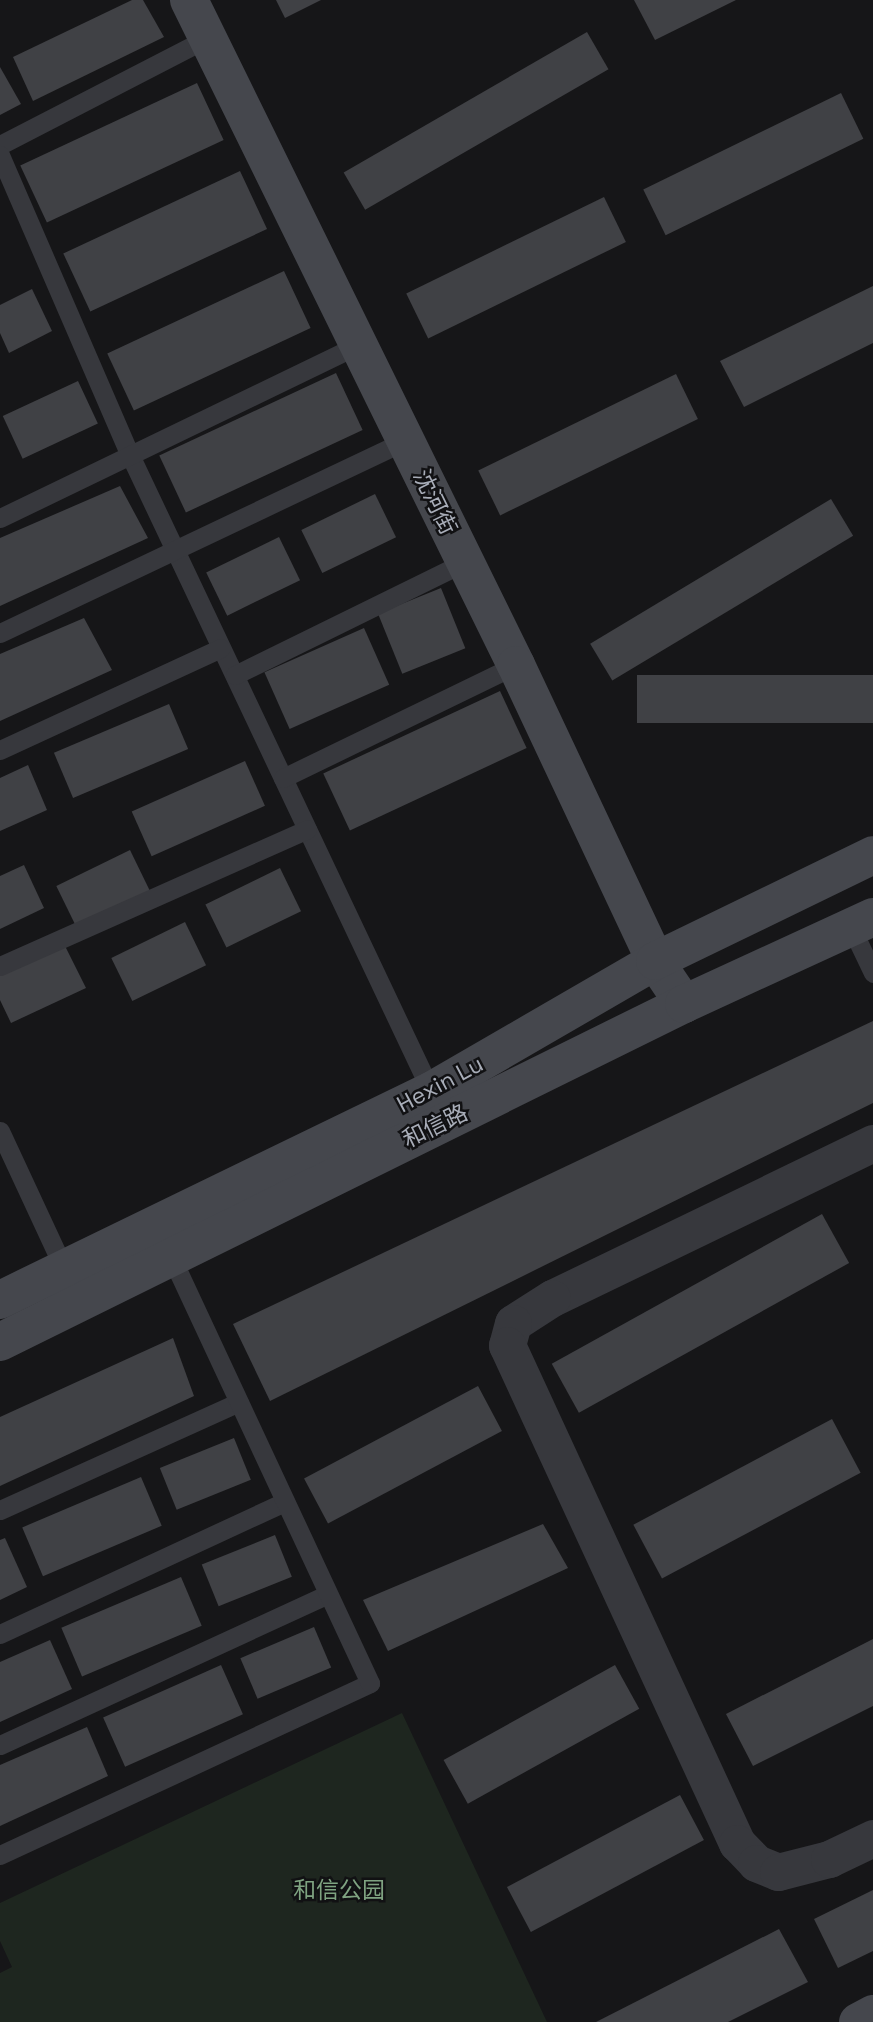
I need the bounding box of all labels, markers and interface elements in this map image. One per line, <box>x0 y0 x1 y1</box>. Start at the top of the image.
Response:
street label: 沈河街 <box>407 465 463 539</box>
street label: Hexin Lu <box>392 1050 488 1118</box>
street label: 和信路 <box>398 1098 472 1154</box>
park label: 和信公园 <box>293 1876 385 1904</box>

